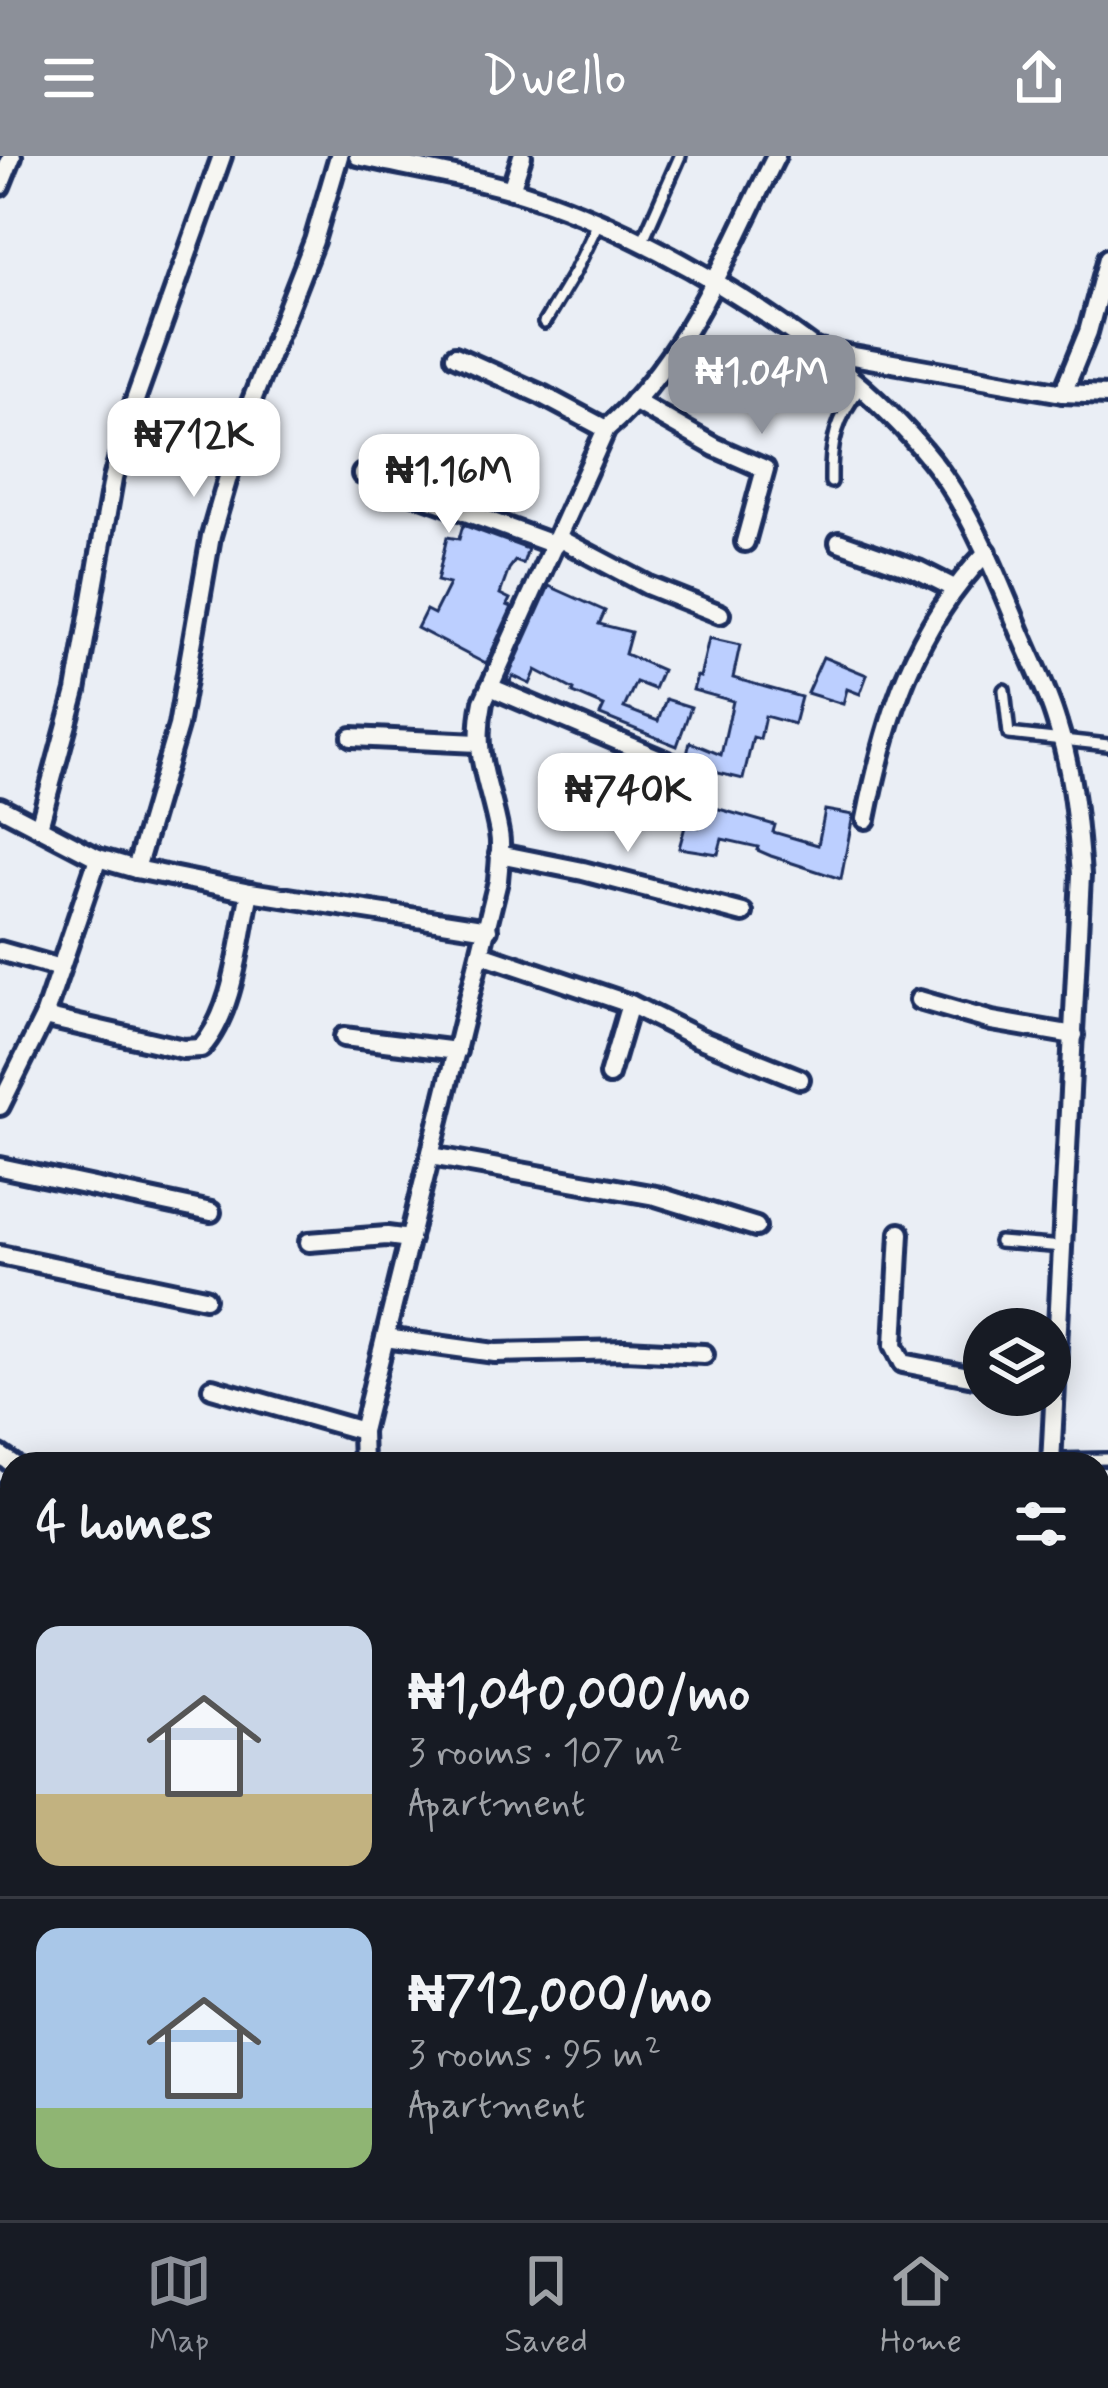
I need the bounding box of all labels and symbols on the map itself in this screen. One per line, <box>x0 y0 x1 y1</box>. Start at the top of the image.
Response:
pin: ₦1.04M <box>664 335 860 437</box>
pin: ₦712K <box>110 398 278 500</box>
pin: ₦1.16M <box>351 434 547 536</box>
pin: ₦740K <box>544 753 712 855</box>

